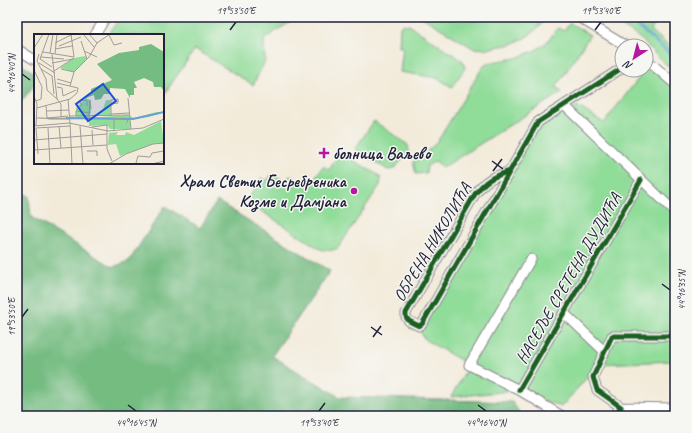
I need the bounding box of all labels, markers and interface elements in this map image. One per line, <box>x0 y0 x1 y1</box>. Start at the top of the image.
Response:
text: 19°53'50"E <box>217 4 257 17</box>
text: 19°53'40"E <box>582 4 622 17</box>
inset map <box>34 34 164 164</box>
north arrow <box>614 38 654 78</box>
text: 44°16'40"N <box>5 52 18 94</box>
text: N <box>619 57 635 74</box>
place label: болница Ваљево <box>333 143 433 164</box>
marker: болница Ваљево <box>318 147 330 159</box>
place label: Храм Светих Бесребреника Козме и Дамјана <box>180 171 348 213</box>
street label: ОБРЕНА НИКОЛИЋА <box>389 178 477 305</box>
marker: Храм Светих Бесребреника Козме и Дамјана <box>349 186 359 196</box>
street label: НАСЕЉЕ СРЕТЕНА ДУДИЋА <box>511 188 627 367</box>
text: 44°16'35"N <box>675 268 688 310</box>
text: 19°53'50"E <box>5 296 18 336</box>
text: 44°16'45"N <box>116 416 158 429</box>
text: 19°53'40"E <box>300 416 340 429</box>
text: 44°16'40"N <box>466 416 508 429</box>

